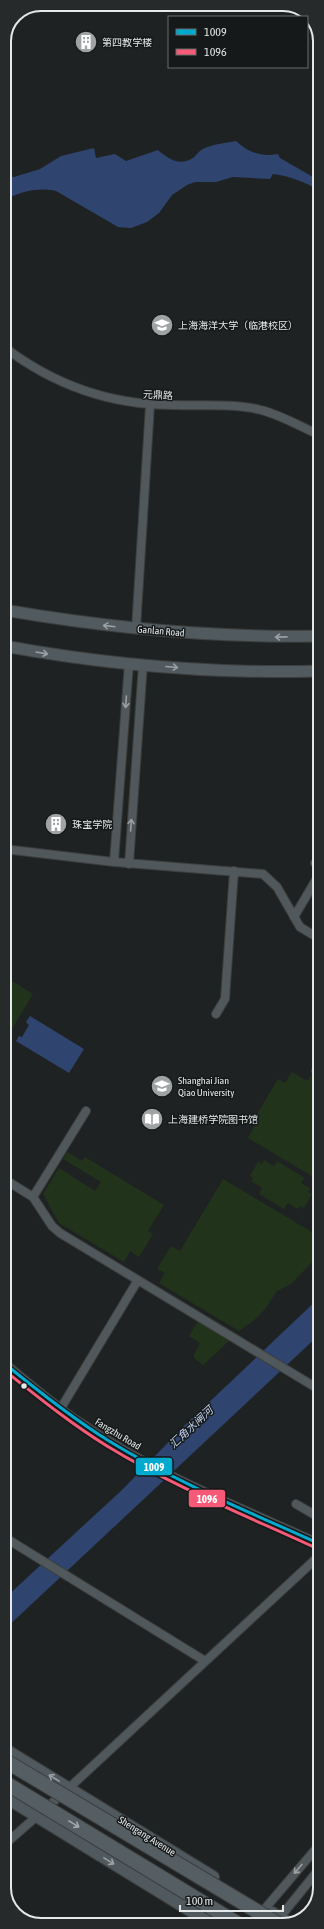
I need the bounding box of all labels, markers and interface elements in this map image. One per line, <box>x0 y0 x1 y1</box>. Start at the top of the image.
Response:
legend <box>168 16 308 68</box>
text: 1009 <box>204 25 227 39</box>
building icon: 第四教学楼 <box>73 29 99 55</box>
place label: 第四教学楼 <box>102 37 152 48</box>
text: 1096 <box>204 45 227 59</box>
school or university icon: 上海海洋大学（临港校区） <box>149 312 175 338</box>
place label: 上海海洋大学（临港校区） <box>178 320 298 331</box>
street label: 元鼎路 <box>143 389 173 401</box>
one-way arrow <box>103 622 116 630</box>
street label: Ganlan Road <box>137 623 185 639</box>
one-way arrow <box>275 633 288 640</box>
one-way arrow <box>36 649 49 657</box>
one-way arrow <box>165 663 178 670</box>
one-way arrow <box>123 695 130 708</box>
building icon: 珠宝学院 <box>43 811 69 837</box>
place label: 珠宝学院 <box>72 819 112 830</box>
one-way arrow <box>128 819 135 832</box>
school or university icon: Shanghai Jian Qiao University <box>149 1073 175 1099</box>
place label: Shanghai Jian Qiao University <box>178 1075 234 1098</box>
library icon: 上海建桥学院图书馆 <box>139 1106 165 1132</box>
place label: 上海建桥学院图书馆 <box>168 1114 258 1125</box>
unlabelled marker <box>19 1381 29 1391</box>
water label: 汇角水闸河 <box>167 1402 217 1450</box>
street label: Fangzhu Road <box>93 1416 143 1452</box>
line badge: 1009 <box>135 1457 173 1476</box>
text: 1009 <box>144 1461 164 1473</box>
line badge: 1096 <box>188 1489 226 1508</box>
text: 1096 <box>197 1493 217 1505</box>
one-way arrow <box>48 1774 60 1782</box>
street label: Shengang Avenue <box>116 1814 178 1858</box>
one-way arrow <box>68 1821 80 1829</box>
one-way arrow <box>103 1857 115 1865</box>
one-way arrow <box>293 1864 302 1875</box>
scale bar <box>180 1887 283 1913</box>
text: 100 m <box>186 1894 213 1908</box>

